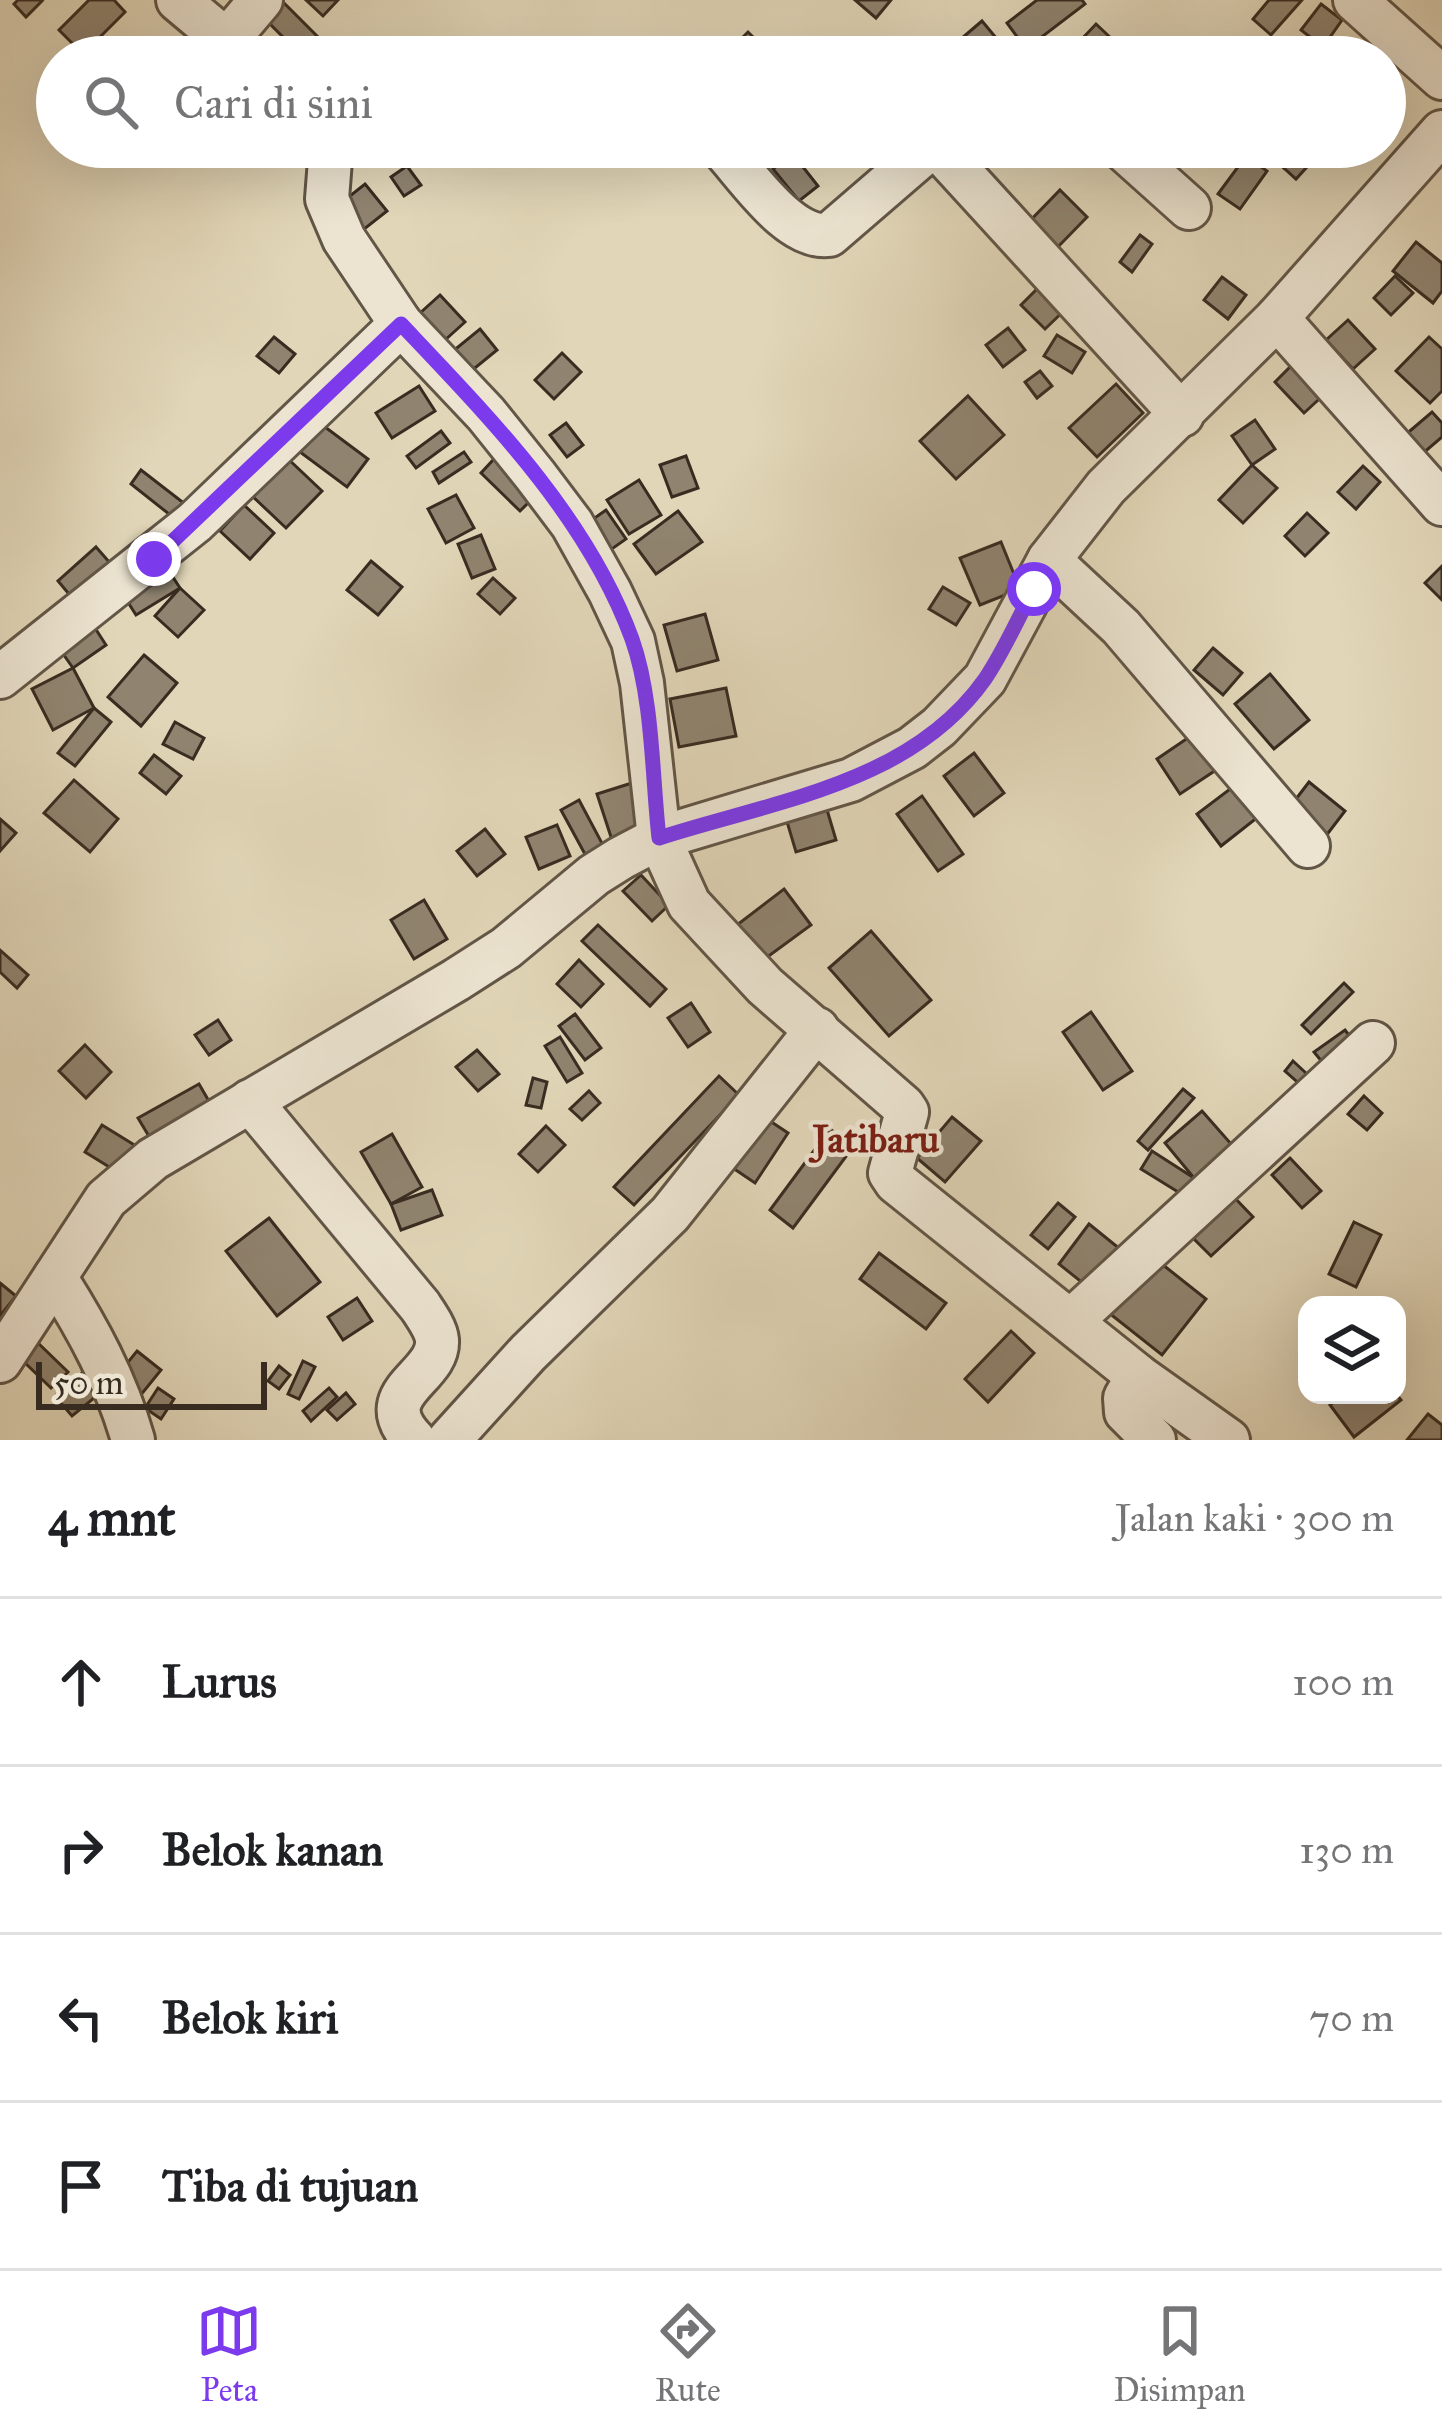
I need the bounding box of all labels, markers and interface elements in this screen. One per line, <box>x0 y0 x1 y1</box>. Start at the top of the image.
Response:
search box <box>36 36 1406 168</box>
icon: search <box>78 69 144 135</box>
text: Cari di sini <box>174 75 373 130</box>
route end <box>127 532 181 586</box>
route start <box>1007 562 1061 616</box>
district label: Jatibaru <box>808 1115 940 1163</box>
map controls <box>1298 1296 1406 1404</box>
button: layers <box>1298 1296 1406 1404</box>
scale bar <box>36 1356 267 1409</box>
text: 50 m <box>54 1363 123 1403</box>
text: 4 mnt <box>48 1487 176 1549</box>
text: Jalan kaki · 300 m <box>1115 1494 1394 1542</box>
icon: ahead <box>48 1649 114 1715</box>
text: Lurus <box>162 1654 277 1709</box>
text: 100 m <box>1292 1658 1394 1706</box>
icon: right <box>48 1817 114 1883</box>
text: Belok kanan <box>162 1822 383 1877</box>
text: 130 m <box>1299 1826 1394 1874</box>
icon: left <box>48 1985 114 2051</box>
text: Belok kiri <box>162 1990 338 2045</box>
text: 70 m <box>1309 1994 1394 2042</box>
icon: arrive <box>48 2153 114 2219</box>
text: Tiba di tujuan <box>162 2158 418 2213</box>
tab: Peta <box>196 2298 262 2410</box>
tab: Rute <box>655 2298 721 2410</box>
tab: Disimpan <box>1113 2298 1246 2410</box>

